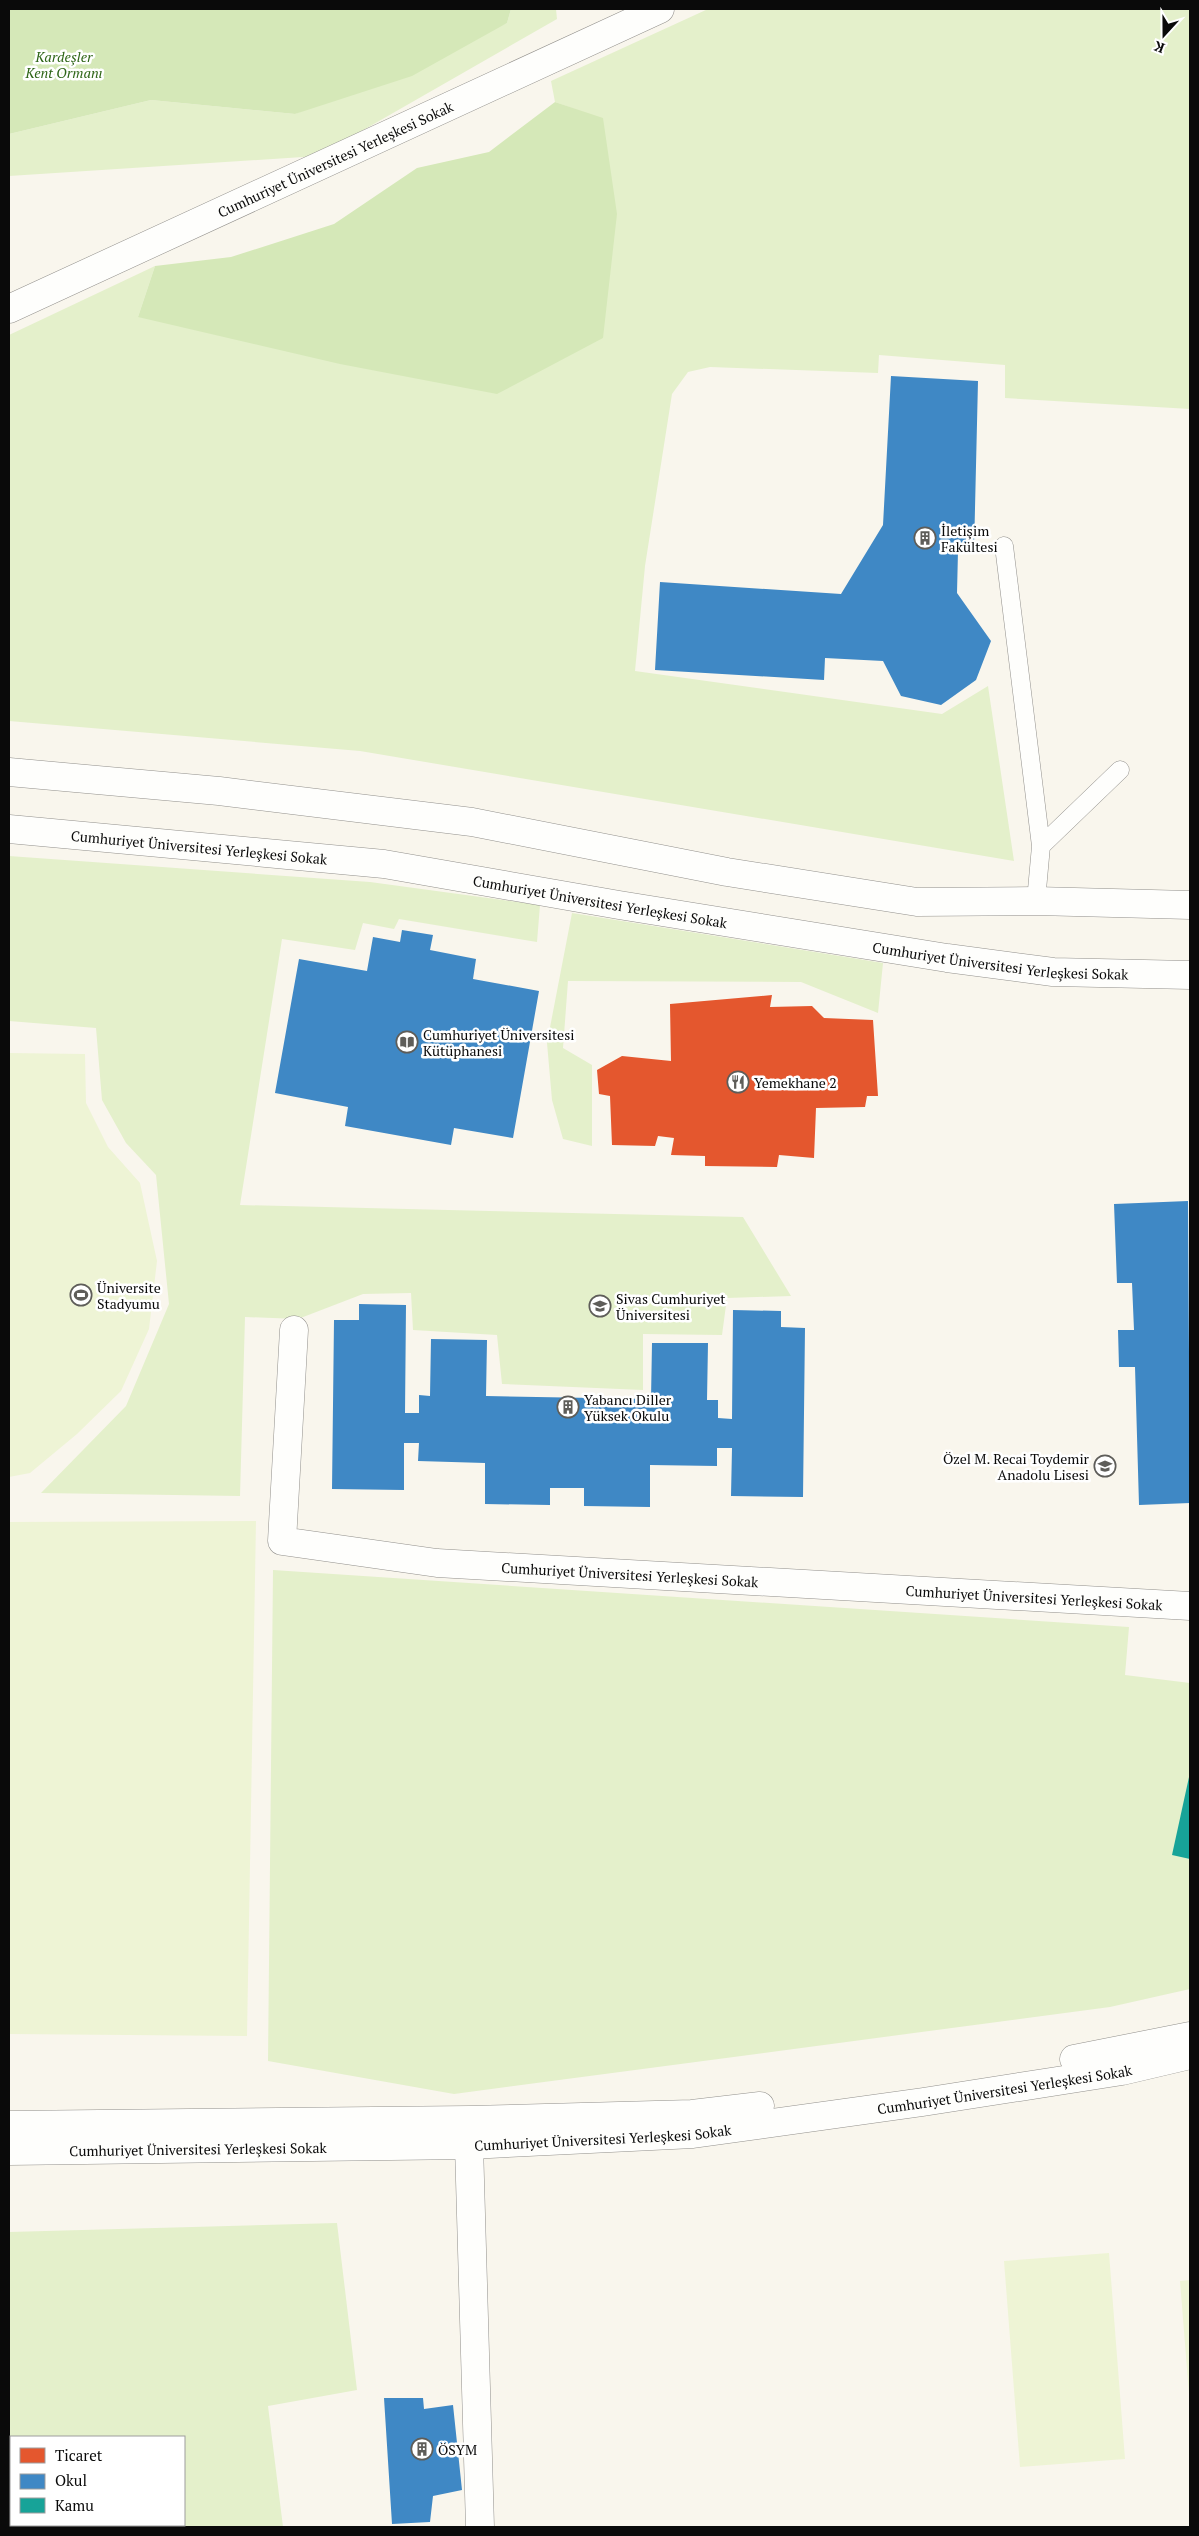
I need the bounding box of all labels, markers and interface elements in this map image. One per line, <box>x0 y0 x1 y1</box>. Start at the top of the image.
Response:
north arrow <box>1139 10 1189 60</box>
text: K <box>1151 37 1167 58</box>
park label: Kardeşler Kent Ormanı <box>25 47 103 82</box>
street label: Cumhuriyet Üniversitesi Yerleşkesi Sokak <box>214 96 457 221</box>
place label: İletişim Fakültesi <box>941 521 998 556</box>
building icon: İletişim Fakültesi <box>913 526 937 550</box>
street label: Cumhuriyet Üniversitesi Yerleşkesi Sokak <box>70 825 329 868</box>
street label: Cumhuriyet Üniversitesi Yerleşkesi Sokak <box>472 870 729 932</box>
street label: Cumhuriyet Üniversitesi Yerleşkesi Sokak <box>871 937 1129 983</box>
place label: Cumhuriyet Üniversitesi Kütüphanesi <box>423 1025 574 1060</box>
library icon: Cumhuriyet Üniversitesi Kütüphanesi <box>395 1030 419 1054</box>
restaurant icon: Yemekhane 2 <box>726 1070 750 1094</box>
place label: Yemekhane 2 <box>754 1073 837 1092</box>
place label: Üniversite Stadyumu <box>97 1278 161 1313</box>
sports icon: Üniversite Stadyumu <box>69 1283 93 1307</box>
place label: Sivas Cumhuriyet Üniversitesi <box>616 1289 726 1324</box>
school or university icon: Sivas Cumhuriyet Üniversitesi <box>588 1294 612 1318</box>
place label: Yabancı Diller Yüksek Okulu <box>584 1390 672 1425</box>
building icon: Yabancı Diller Yüksek Okulu <box>556 1395 580 1419</box>
place label: Özel M. Recai Toydemir Anadolu Lisesi <box>943 1449 1090 1484</box>
school or university icon: Özel M. Recai Toydemir Anadolu Lisesi <box>1093 1454 1117 1478</box>
street label: Cumhuriyet Üniversitesi Yerleşkesi Sokak <box>501 1557 760 1591</box>
street label: Cumhuriyet Üniversitesi Yerleşkesi Sokak <box>905 1580 1164 1614</box>
street label: Cumhuriyet Üniversitesi Yerleşkesi Sokak <box>876 2059 1134 2118</box>
street label: Cumhuriyet Üniversitesi Yerleşkesi Sokak <box>474 2119 733 2154</box>
street label: Cumhuriyet Üniversitesi Yerleşkesi Sokak <box>69 2137 328 2160</box>
legend <box>10 2436 185 2526</box>
building icon: ÖSYM <box>410 2437 434 2461</box>
place label: ÖSYM <box>438 2440 477 2459</box>
text: Ticaret <box>55 2445 103 2465</box>
text: Okul <box>55 2470 87 2490</box>
text: Kamu <box>55 2495 94 2515</box>

